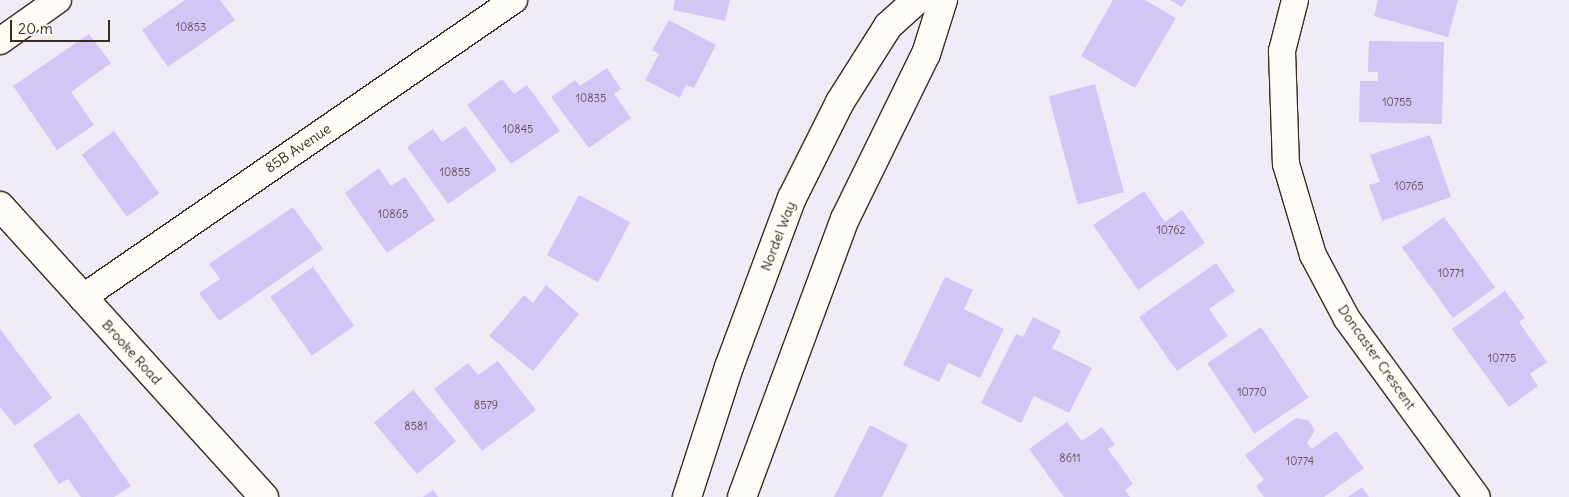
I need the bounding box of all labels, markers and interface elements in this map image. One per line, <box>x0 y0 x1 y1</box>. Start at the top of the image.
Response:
scale bar <box>12 10 112 42</box>
text: 20 m <box>18 19 53 38</box>
house number: 10853 <box>176 20 206 34</box>
house number: 10835 <box>576 91 606 105</box>
house number: 10755 <box>1382 95 1412 109</box>
street label: 85B Avenue <box>262 120 334 176</box>
house number: 10845 <box>503 122 533 136</box>
house number: 10855 <box>440 165 470 179</box>
house number: 10765 <box>1394 179 1424 193</box>
street label: Nordel Way <box>757 199 799 273</box>
house number: 10865 <box>378 207 408 221</box>
house number: 10762 <box>1156 223 1186 237</box>
house number: 10771 <box>1438 266 1464 280</box>
street label: Doncaster Crescent <box>1335 301 1419 413</box>
street label: Brooke Road <box>99 316 165 388</box>
house number: 10775 <box>1488 351 1516 365</box>
house number: 10770 <box>1237 385 1267 399</box>
house number: 8579 <box>474 398 498 412</box>
house number: 8581 <box>404 419 428 433</box>
house number: 8611 <box>1059 451 1081 465</box>
house number: 10774 <box>1286 454 1314 468</box>

